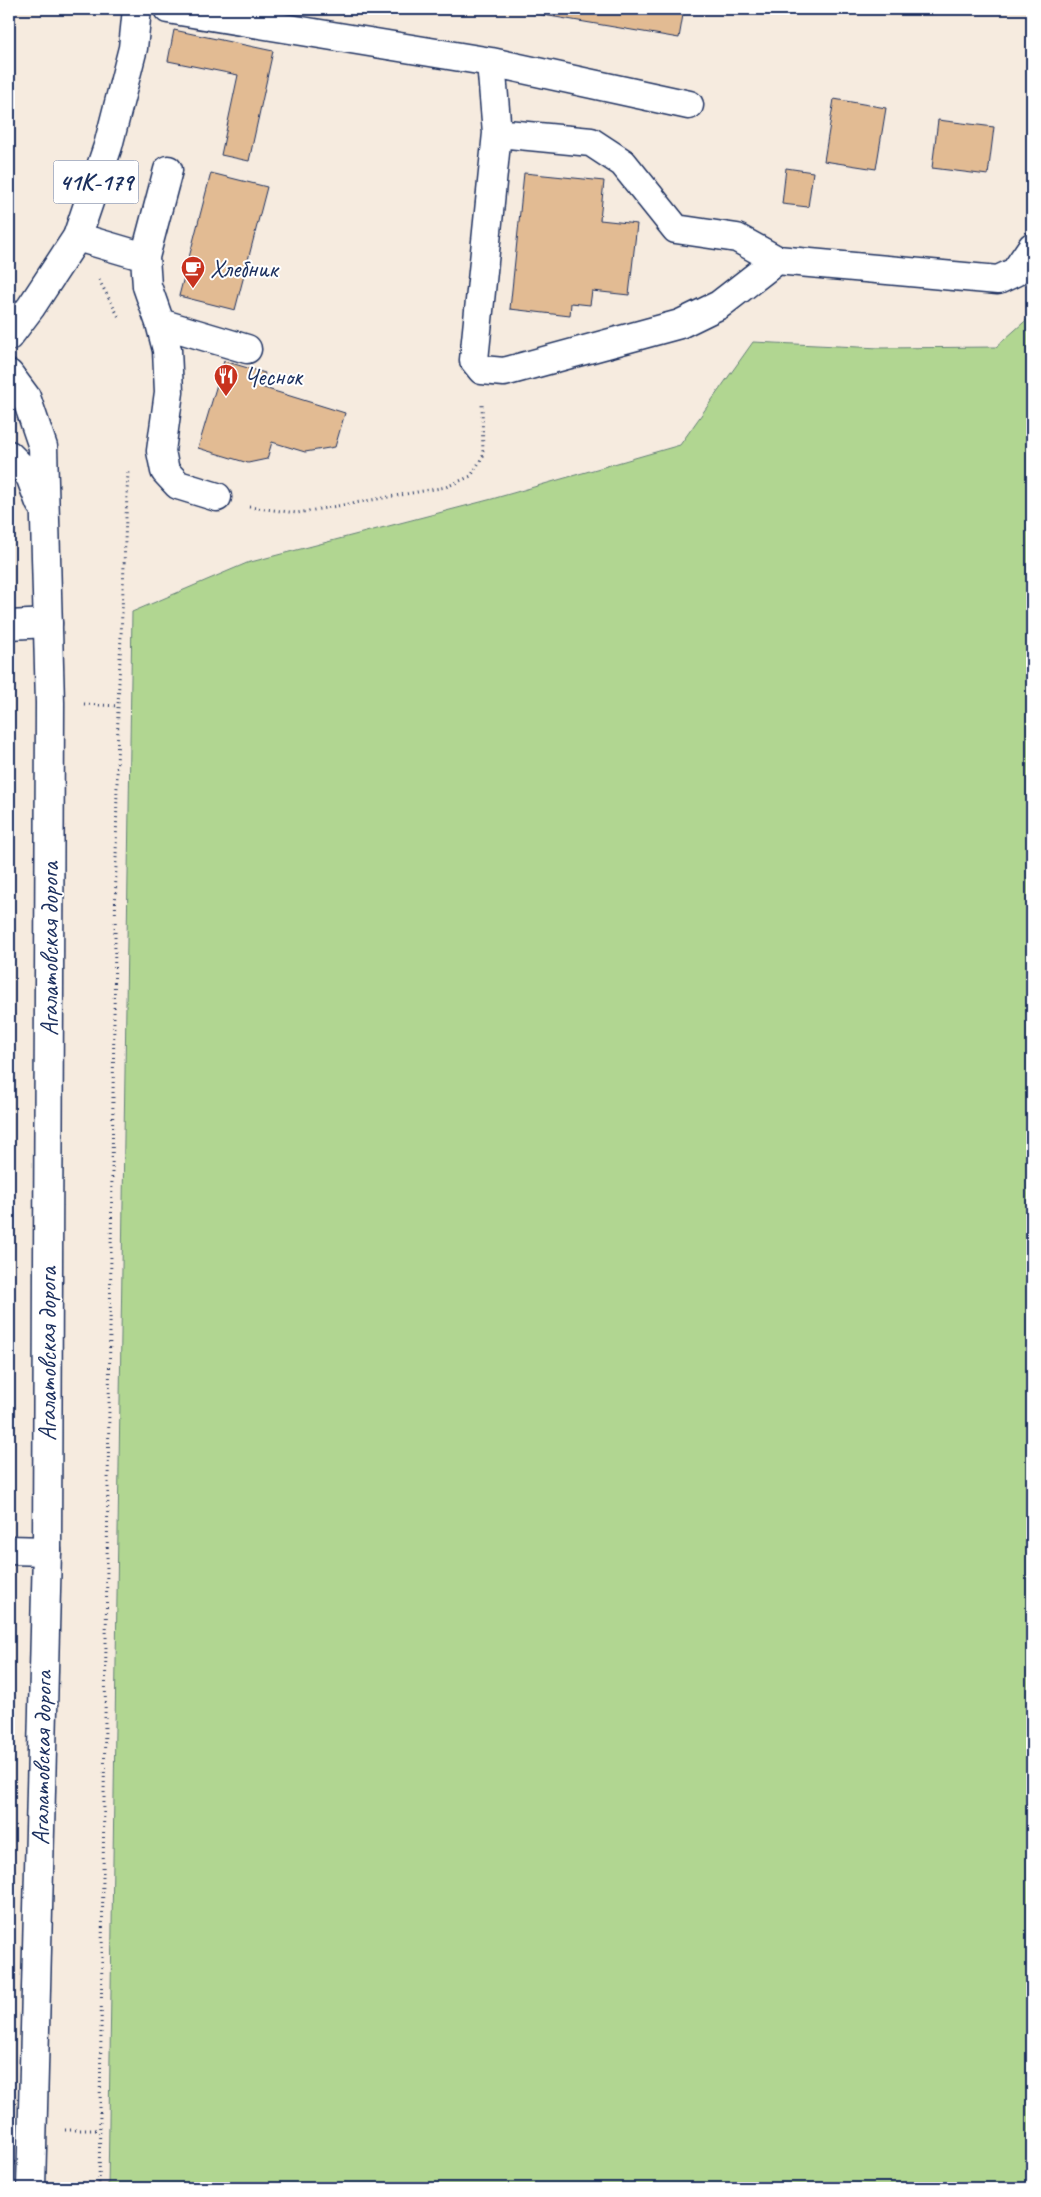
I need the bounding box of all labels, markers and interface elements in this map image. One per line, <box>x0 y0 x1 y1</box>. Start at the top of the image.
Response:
road number: 41К-179 <box>54 160 138 203</box>
place label: Хлебник <box>210 253 280 285</box>
cafe icon: Хлебник <box>180 255 206 289</box>
place label: Чеснок <box>244 361 304 393</box>
restaurant icon: Чеснок <box>213 363 239 397</box>
street label: Агалатовская дорога <box>34 860 66 1036</box>
street label: Агалатовская дорога <box>32 1265 64 1441</box>
street label: Агалатовская дорога <box>24 1669 60 1845</box>

